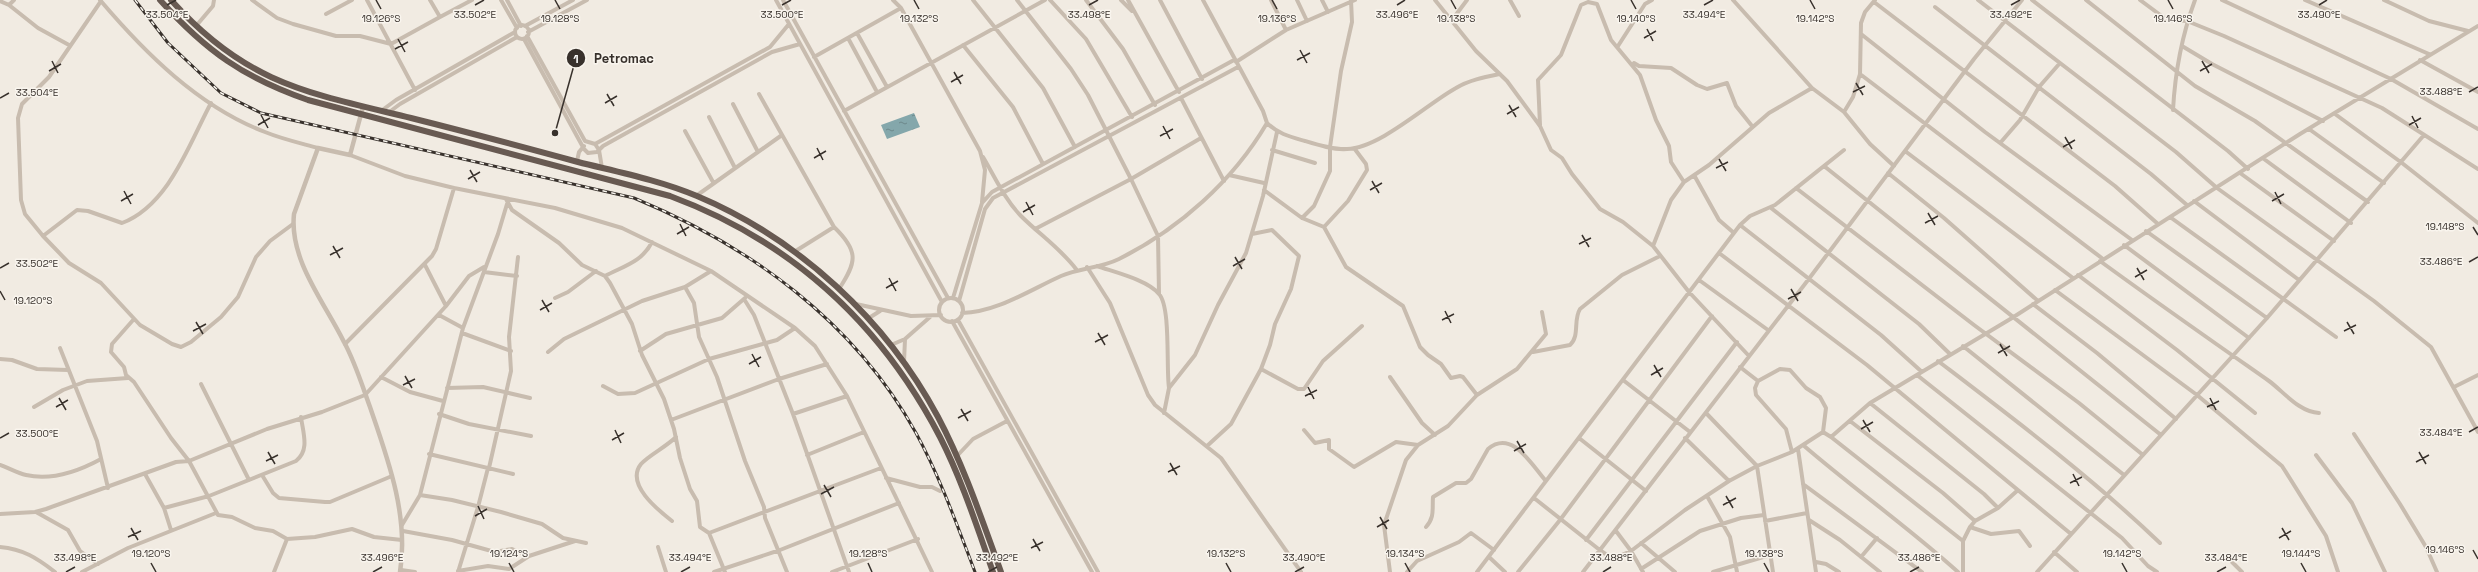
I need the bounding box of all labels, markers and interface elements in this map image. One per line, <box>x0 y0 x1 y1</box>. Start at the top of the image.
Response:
text: 33.504°E <box>146 8 189 21</box>
text: 33.502°E <box>454 8 497 21</box>
text: 33.500°E <box>761 8 804 21</box>
text: 33.498°E <box>1068 8 1111 21</box>
text: 33.496°E <box>1376 8 1419 21</box>
text: 33.494°E <box>1683 8 1726 21</box>
text: 33.492°E <box>1990 8 2033 21</box>
text: 33.490°E <box>2298 8 2341 21</box>
text: 19.126°S <box>362 12 400 25</box>
text: 19.128°S <box>541 12 579 25</box>
text: 19.132°S <box>900 12 938 25</box>
text: 19.136°S <box>1258 12 1296 25</box>
text: 19.138°S <box>1437 12 1475 25</box>
text: 19.140°S <box>1616 12 1656 25</box>
text: 19.142°S <box>1796 12 1834 25</box>
text: 19.146°S <box>2154 12 2192 25</box>
callout: Petromac <box>566 46 662 71</box>
text: Petromac <box>594 50 654 67</box>
text: 1 <box>573 51 579 67</box>
text: 33.488°E <box>2420 85 2463 98</box>
text: 33.504°E <box>16 86 59 99</box>
text: 19.148°S <box>2426 220 2464 233</box>
text: 33.486°E <box>2420 255 2463 268</box>
text: 33.502°E <box>16 257 59 270</box>
text: 19.120°S <box>14 294 52 307</box>
text: 33.484°E <box>2420 426 2463 439</box>
text: 33.500°E <box>16 427 59 440</box>
text: 19.146°S <box>2426 543 2464 556</box>
text: 19.120°S <box>132 547 170 560</box>
text: 19.124°S <box>490 547 528 560</box>
text: 19.128°S <box>849 547 887 560</box>
text: 19.132°S <box>1207 547 1245 560</box>
text: 19.134°S <box>1386 547 1424 560</box>
text: 19.138°S <box>1745 547 1783 560</box>
text: 19.142°S <box>2103 547 2141 560</box>
text: 19.144°S <box>2282 547 2320 560</box>
text: 33.498°E <box>54 551 97 564</box>
text: 33.496°E <box>361 551 404 564</box>
text: 33.494°E <box>669 551 712 564</box>
text: 33.492°E <box>976 551 1019 564</box>
text: 33.490°E <box>1283 551 1326 564</box>
text: 33.488°E <box>1590 551 1633 564</box>
text: 33.486°E <box>1898 551 1941 564</box>
text: 33.484°E <box>2205 551 2248 564</box>

